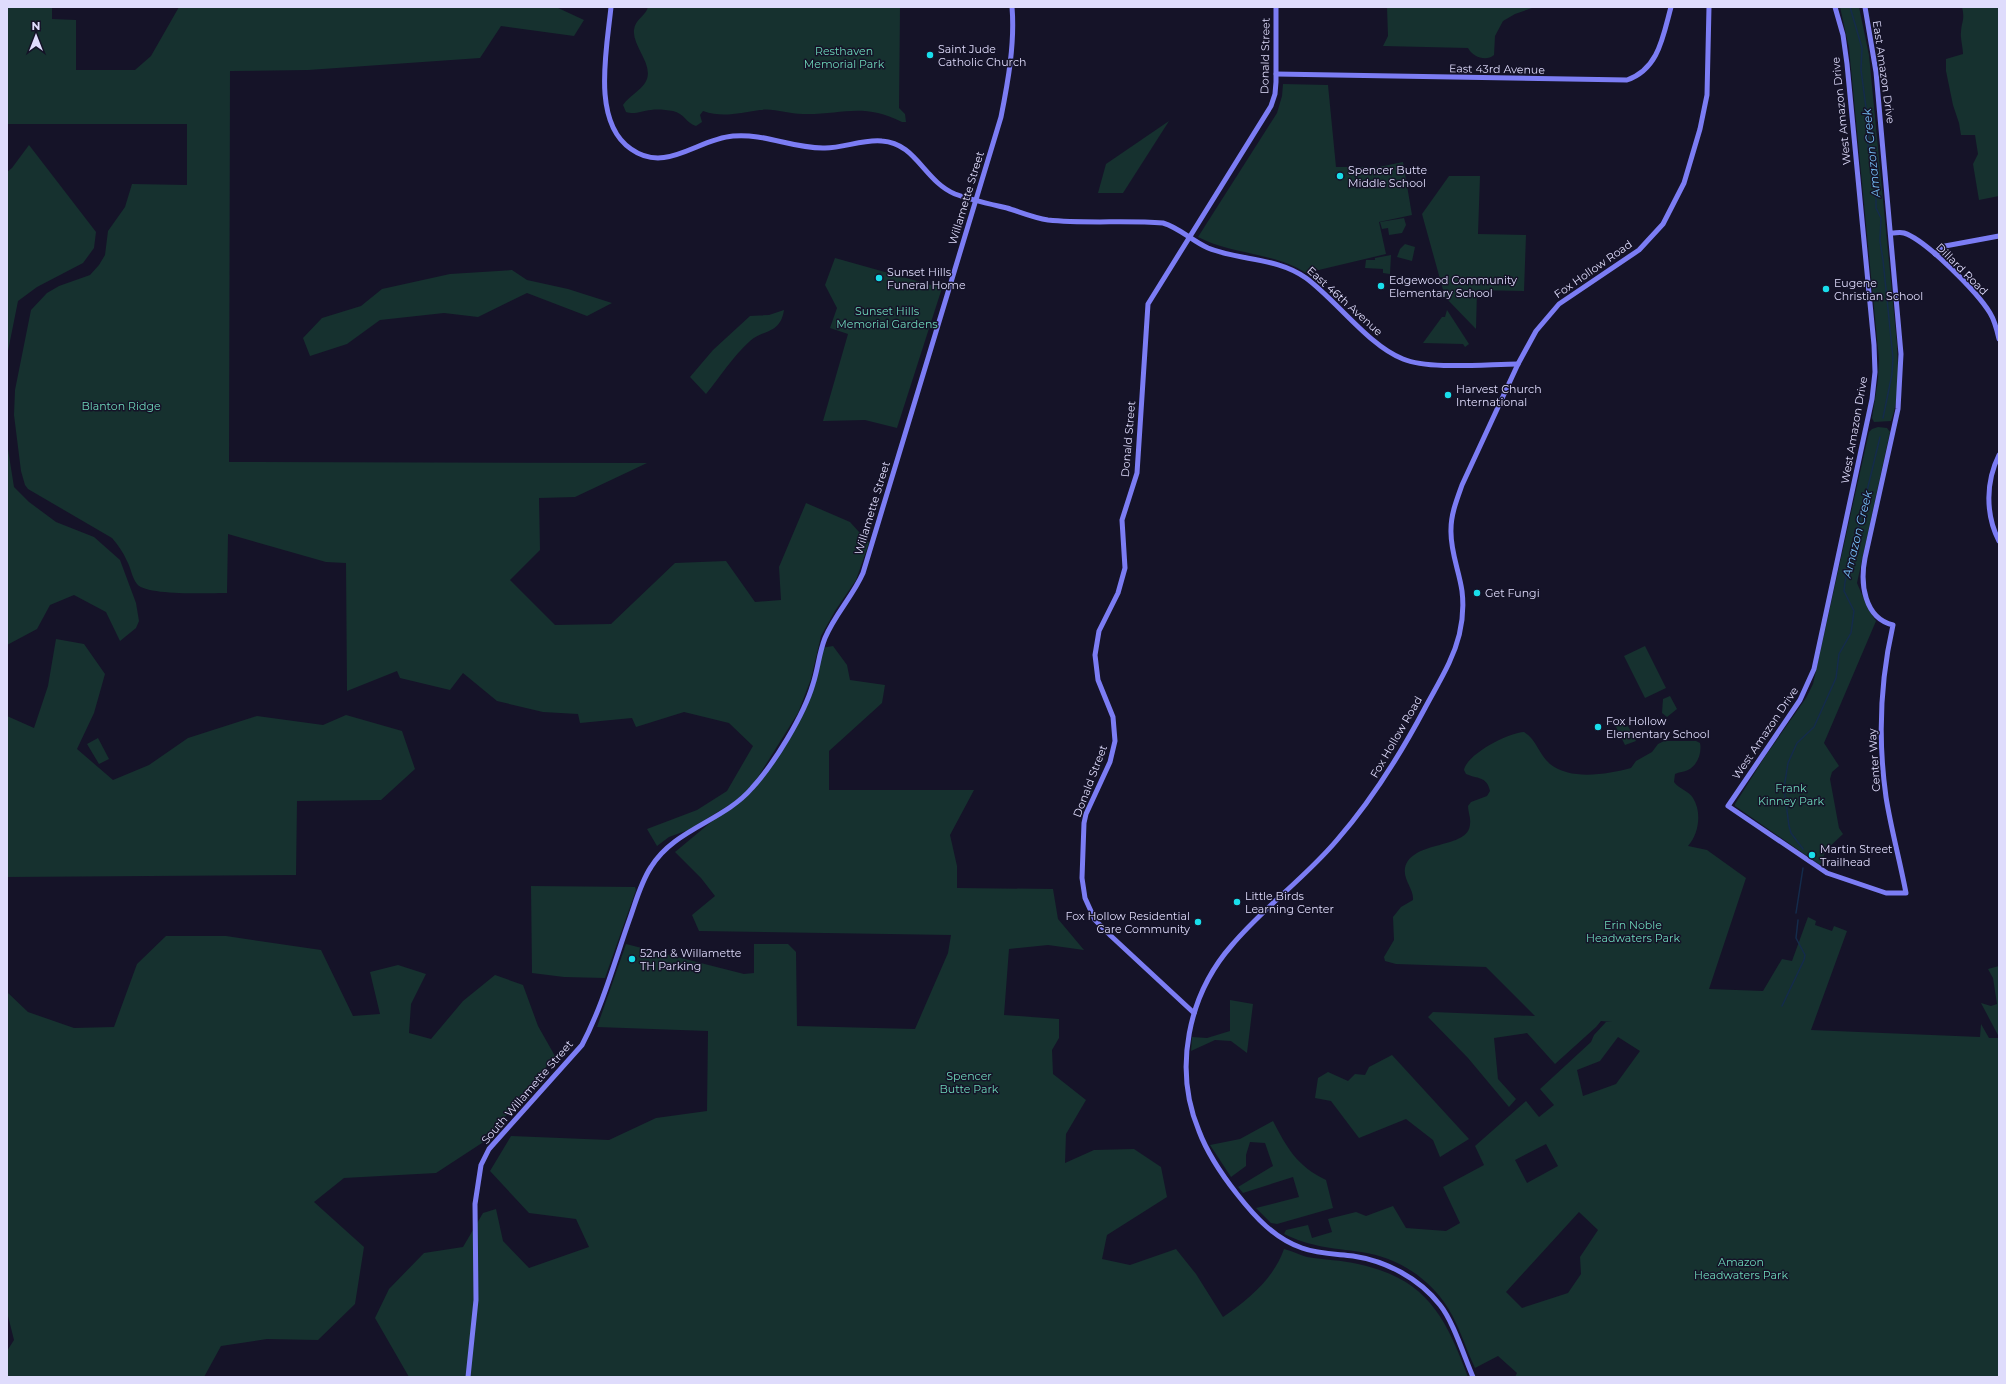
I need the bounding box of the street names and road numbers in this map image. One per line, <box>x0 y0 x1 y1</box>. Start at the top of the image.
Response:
street label: Donald Street <box>1257 17 1273 94</box>
street label: East Amazon Drive <box>1870 19 1898 125</box>
street label: West Amazon Drive <box>1828 56 1854 166</box>
street label: East 43rd Avenue <box>1449 61 1545 77</box>
street label: Willamette Street <box>945 149 987 246</box>
street label: Fox Hollow Road <box>1551 237 1635 301</box>
street label: Dillard Road <box>1933 240 1991 298</box>
street label: East 46th Avenue <box>1304 263 1386 339</box>
street label: West Amazon Drive <box>1838 375 1870 485</box>
street label: Donald Street <box>1118 400 1138 478</box>
street label: Willamette Street <box>851 459 893 556</box>
street label: West Amazon Drive <box>1729 684 1801 782</box>
street label: Fox Hollow Road <box>1367 694 1425 780</box>
street label: Center Way <box>1865 728 1883 792</box>
street label: Donald Street <box>1070 742 1110 819</box>
street label: South Willamette Street <box>478 1037 576 1147</box>

